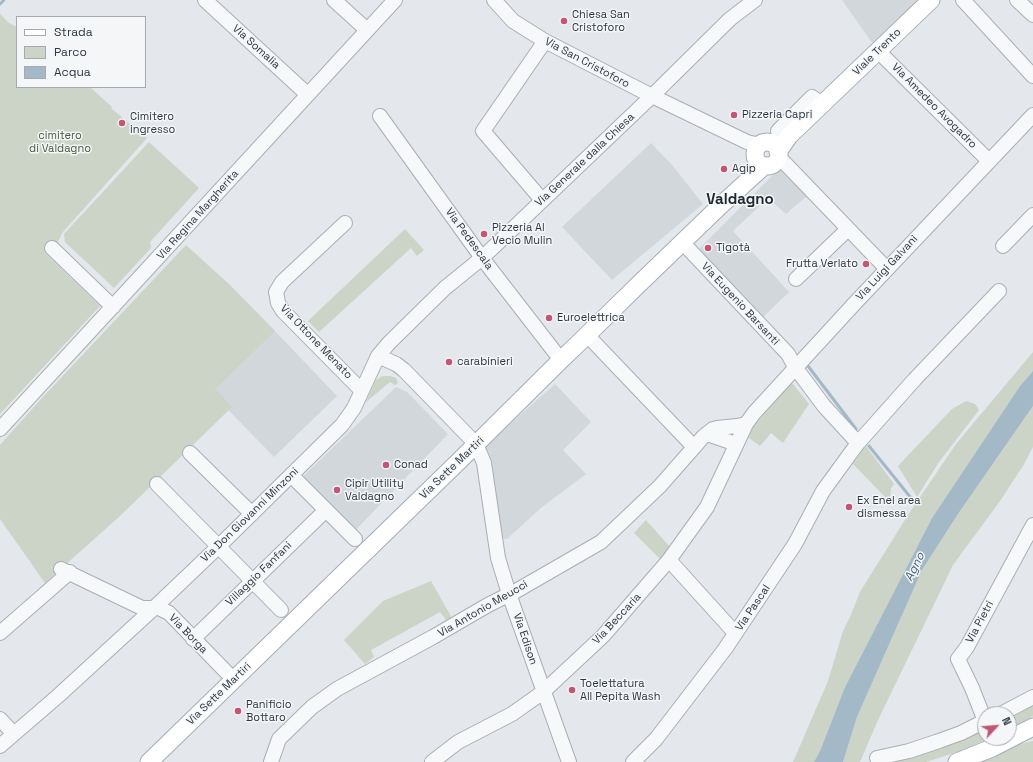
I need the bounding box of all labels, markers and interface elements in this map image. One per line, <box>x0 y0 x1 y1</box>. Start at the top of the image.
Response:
place label: Chiesa San Cristoforo <box>572 8 630 34</box>
legend <box>16 16 146 88</box>
marker: Chiesa San Cristoforo <box>559 16 569 26</box>
street label: Via Somalia <box>229 22 283 72</box>
text: Strada <box>54 24 93 40</box>
street label: Viale Trento <box>850 26 904 78</box>
street label: Via San Cristoforo <box>542 35 632 91</box>
text: Parco <box>54 44 87 60</box>
street label: Via Amedeo Avogadro <box>889 61 979 151</box>
text: Acqua <box>54 64 91 80</box>
place label: Pizzeria Capri <box>742 108 812 122</box>
place label: Cimitero ingresso <box>130 110 175 136</box>
street label: Via Generale dalla Chiesa <box>533 110 637 210</box>
marker: Pizzeria Capri <box>729 110 739 120</box>
marker: Cimitero ingresso <box>117 118 127 128</box>
park label: cimitero di Valdagno <box>29 129 91 155</box>
place label: Agip <box>732 162 756 176</box>
marker: Agip <box>719 164 729 174</box>
street label: Via Regina Margherita <box>154 167 242 263</box>
district label: Valdagno <box>706 191 774 209</box>
street label: Via Pedescala <box>442 206 496 272</box>
place label: Pizzeria Al Vecio Mulin <box>492 221 552 247</box>
marker: Pizzeria Al Vecio Mulin <box>479 229 489 239</box>
street label: Via Luigi Galvani <box>853 233 921 303</box>
place label: Tigotà <box>716 241 750 255</box>
marker: Tigotà <box>703 243 713 253</box>
place label: Frutta Verlato <box>786 257 858 271</box>
marker: Frutta Verlato <box>861 259 871 269</box>
street label: Via Eugenio Barsanti <box>698 260 782 348</box>
street label: Via Ottone Menato <box>277 302 355 382</box>
place label: Euroelettrica <box>557 311 625 325</box>
marker: Euroelettrica <box>544 313 554 323</box>
place label: carabinieri <box>457 355 513 369</box>
marker: carabinieri <box>444 357 454 367</box>
street label: Via Sette Martiri <box>417 434 487 502</box>
place label: Conad <box>394 458 428 472</box>
marker: Conad <box>381 460 391 470</box>
street label: Via Don Giovanni Minzoni <box>198 465 302 565</box>
place label: Cipir Utility Valdagno <box>345 477 404 503</box>
marker: Cipir Utility Valdagno <box>332 485 342 495</box>
place label: Ex Enel area dismessa <box>857 494 921 520</box>
marker: Ex Enel area dismessa <box>844 502 854 512</box>
street label: Villaggio Fanfani <box>223 539 295 609</box>
water label: Agno <box>902 550 928 584</box>
street label: Via Antonio Meucci <box>436 578 530 640</box>
street label: Via Pascal <box>733 582 773 634</box>
street label: Via Beccaria <box>590 591 644 647</box>
street label: Via Pietri <box>963 599 997 645</box>
street label: Via Borga <box>166 611 210 657</box>
street label: Via Edison <box>510 611 540 667</box>
street label: Via Sette Martiri <box>184 660 254 728</box>
place label: Toelettatura All Pepita Wash <box>580 677 660 703</box>
marker: Toelettatura All Pepita Wash <box>567 685 577 695</box>
place label: Panificio Bottaro <box>246 698 292 724</box>
marker: Panificio Bottaro <box>233 706 243 716</box>
north arrow <box>977 706 1017 746</box>
text: N <box>999 715 1015 728</box>

